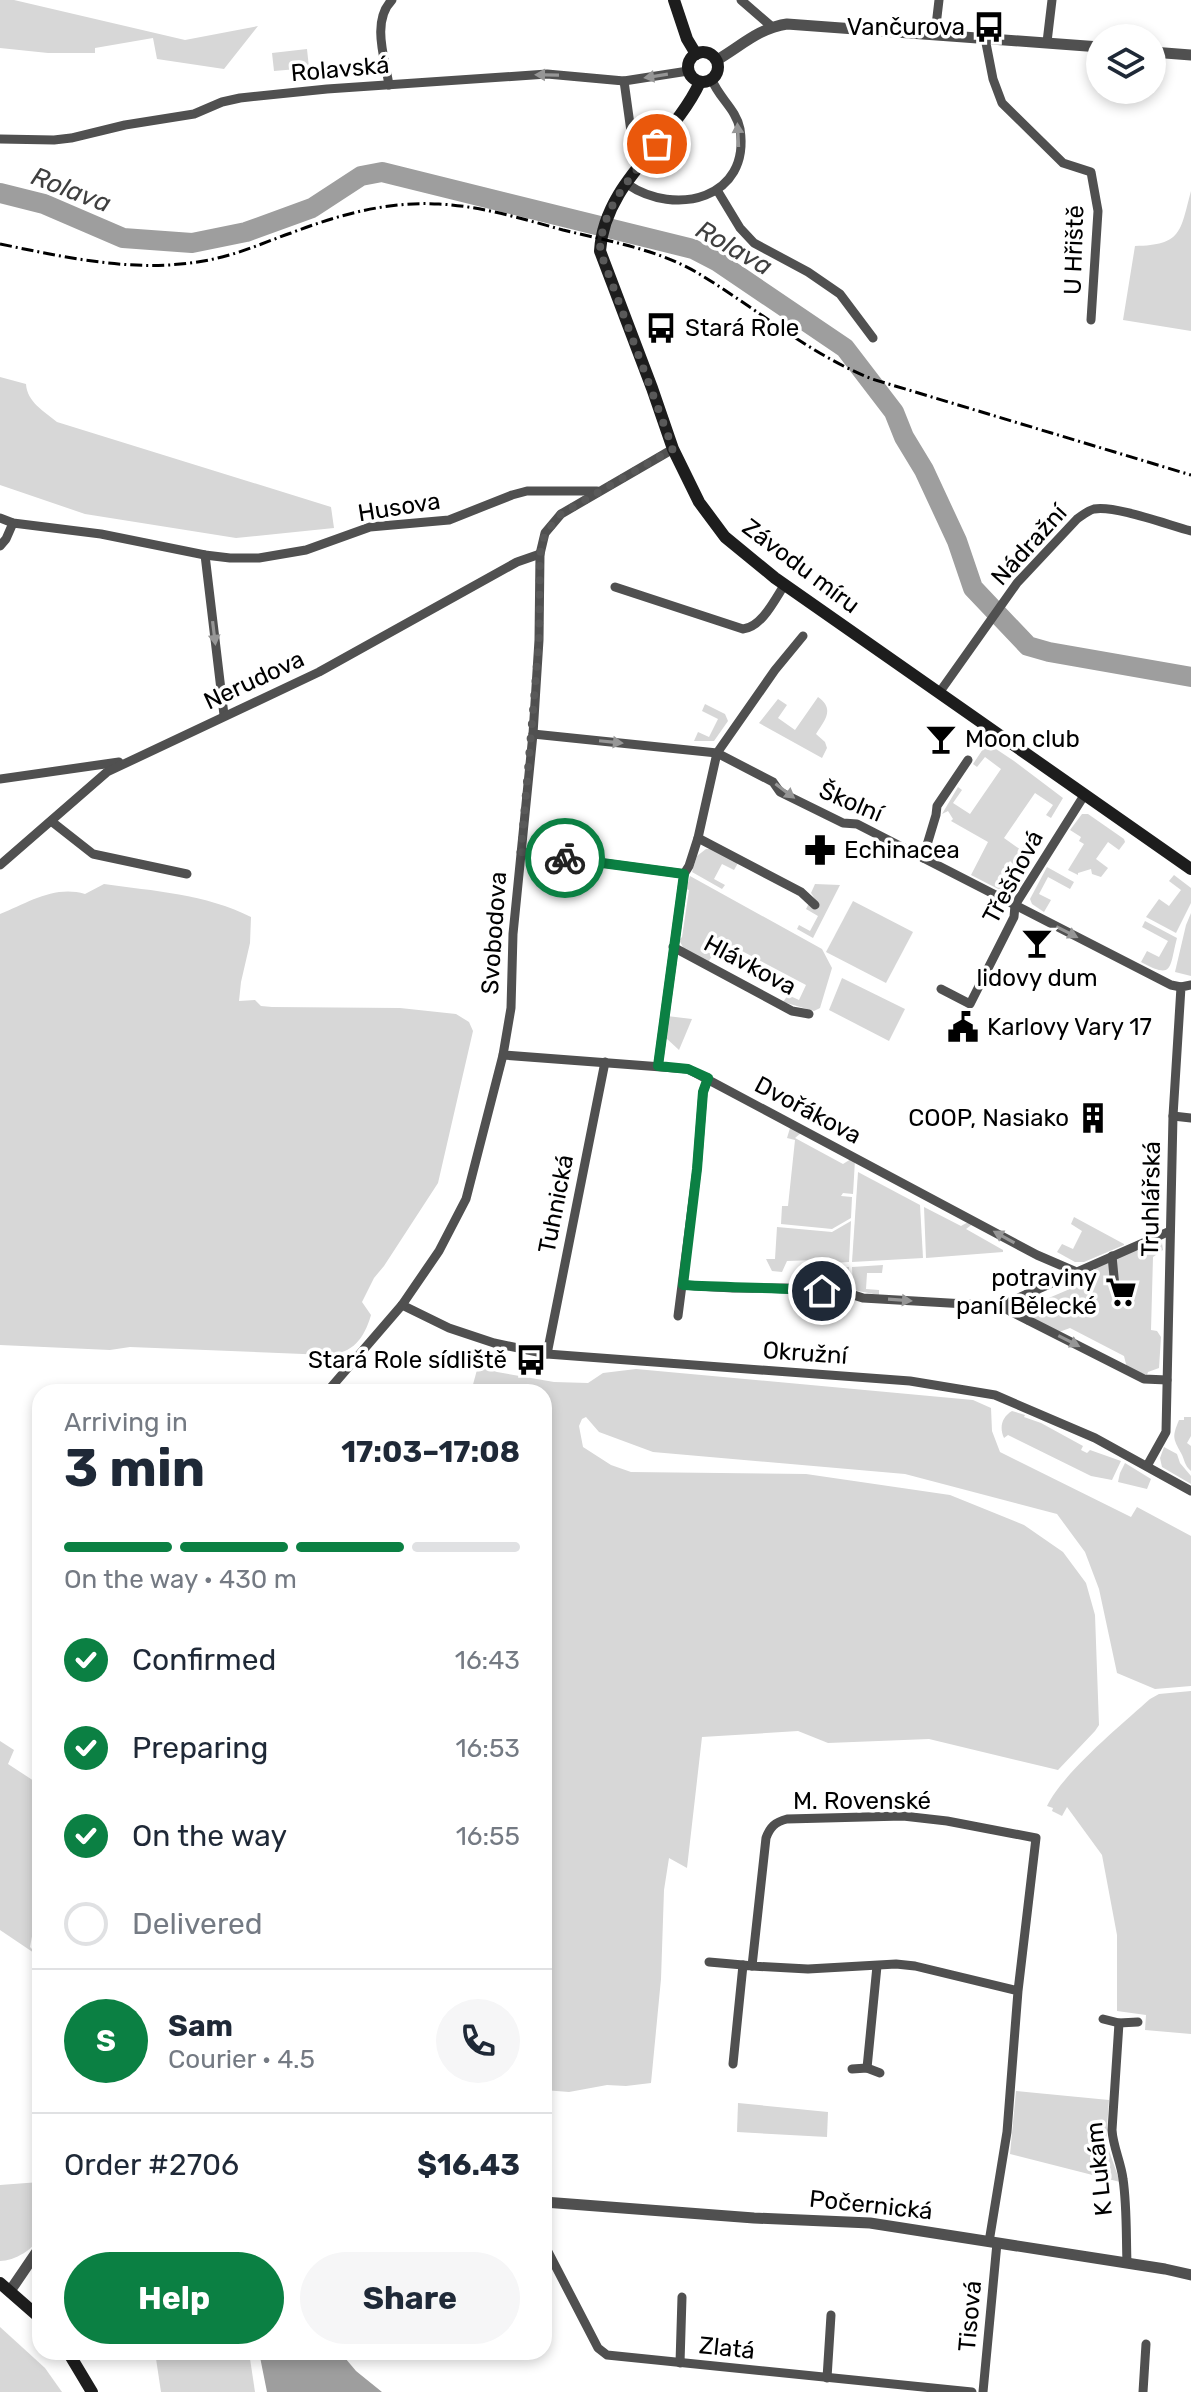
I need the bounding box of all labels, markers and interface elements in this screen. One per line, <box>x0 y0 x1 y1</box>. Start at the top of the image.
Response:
bus stop icon: Vančurova <box>972 10 1006 44</box>
place label: Vančurova <box>847 13 965 41</box>
map controls <box>1086 24 1166 104</box>
button: layers <box>1086 24 1166 104</box>
street label: Rolavská <box>290 51 390 87</box>
one-way arrow <box>534 69 559 81</box>
one-way arrow <box>644 70 669 83</box>
pin <box>623 110 691 178</box>
icon: bag <box>635 122 679 166</box>
one-way arrow <box>732 122 745 147</box>
water label: Rolava <box>27 161 115 219</box>
street label: U Hřiště <box>1058 205 1090 295</box>
water label: Rolava <box>690 214 778 282</box>
bus stop icon: Stará Role <box>644 311 678 345</box>
place label: Stará Role <box>685 314 799 342</box>
street label: Husova <box>356 487 442 527</box>
street label: Nádražní <box>985 498 1073 591</box>
street label: Závodu míru <box>737 513 865 619</box>
one-way arrow <box>208 621 221 646</box>
street label: Nerudova <box>199 645 309 715</box>
bar icon: Moon club <box>924 722 958 756</box>
place label: Moon club <box>965 725 1080 753</box>
one-way arrow <box>599 736 624 749</box>
street label: Školní <box>815 776 888 828</box>
one-way arrow <box>774 783 796 799</box>
courier <box>525 818 605 898</box>
street label: Třešňová <box>977 826 1049 928</box>
pharmacy icon: Echinacea <box>803 833 837 867</box>
icon: bike <box>543 836 587 880</box>
place label: Echinacea <box>844 836 960 864</box>
street label: Svobodova <box>476 871 512 995</box>
one-way arrow <box>1056 925 1079 938</box>
bar icon: lidovy dum <box>1020 926 1054 960</box>
street label: Hlávkova <box>699 929 801 1001</box>
place label: lidovy dum <box>976 964 1098 992</box>
public building icon: Karlovy Vary 17 <box>946 1010 980 1044</box>
place label: Karlovy Vary 17 <box>987 1013 1152 1041</box>
street label: Dvořákova <box>750 1070 866 1150</box>
building icon: COOP, Nasiako <box>1076 1101 1110 1135</box>
place label: COOP, Nasiako <box>908 1104 1069 1132</box>
street label: Truhlářská <box>1136 1141 1166 1257</box>
street label: Tuhnická <box>533 1152 579 1256</box>
one-way arrow <box>993 1231 1015 1245</box>
pin <box>788 1257 856 1325</box>
place label: potraviny paní Bělecké <box>956 1264 1097 1320</box>
icon: home <box>800 1269 844 1313</box>
supermarket icon: potraviny paní Bělecké <box>1104 1275 1138 1309</box>
one-way arrow <box>888 1294 913 1307</box>
one-way arrow <box>1058 1335 1081 1348</box>
street label: Okružní <box>762 1336 849 1370</box>
bus stop icon: Stará Role sídliště <box>514 1343 548 1377</box>
place label: Stará Role sídliště <box>308 1346 507 1374</box>
text: Arriving in <box>64 1407 188 1438</box>
text: 17:03–17:08 <box>341 1434 520 1470</box>
text: 3 min <box>64 1437 205 1499</box>
text: On the way · 430 m <box>64 1564 297 1595</box>
icon: check <box>64 1638 108 1682</box>
text: Confirmed <box>132 1642 276 1678</box>
text: 16:43 <box>455 1645 520 1676</box>
icon: check <box>64 1726 108 1770</box>
text: Preparing <box>132 1730 268 1766</box>
text: 16:53 <box>455 1733 520 1764</box>
street label: M. Rovenské <box>793 1787 931 1815</box>
icon: check <box>64 1814 108 1858</box>
text: On the way <box>132 1818 287 1854</box>
text: 16:55 <box>456 1821 520 1852</box>
text: Delivered <box>132 1906 263 1942</box>
button: phone <box>436 1999 520 2083</box>
text: Sam <box>168 2008 233 2044</box>
text: S <box>96 2023 116 2059</box>
text: Courier · 4.5 <box>168 2044 315 2075</box>
street label: K Lukám <box>1080 2121 1118 2217</box>
text: Order #2706 <box>64 2147 239 2183</box>
text: $16.43 <box>417 2147 520 2183</box>
street label: Počernická <box>808 2185 934 2225</box>
button: Help <box>64 2252 284 2344</box>
button: Share <box>300 2252 520 2344</box>
street label: Tisová <box>953 2279 987 2353</box>
street label: Zlatá <box>698 2331 756 2365</box>

